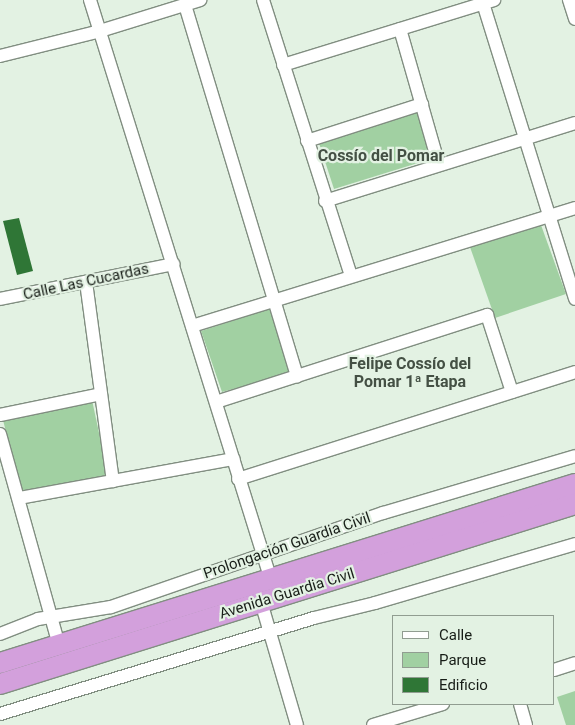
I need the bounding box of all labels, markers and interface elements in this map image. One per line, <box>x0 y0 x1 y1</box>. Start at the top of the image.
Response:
district label: Cossío del Pomar <box>318 146 444 166</box>
street label: Calle Las Cucardas <box>22 260 150 304</box>
district label: Felipe Cossío del Pomar 1ª Etapa <box>349 354 471 392</box>
street label: Prolongación Guardia Civil <box>201 509 373 583</box>
street label: Avenida Guardia Civil <box>217 565 357 623</box>
legend <box>392 615 555 705</box>
text: Calle <box>439 626 472 644</box>
text: Parque <box>439 651 486 669</box>
text: Edificio <box>439 676 488 694</box>

